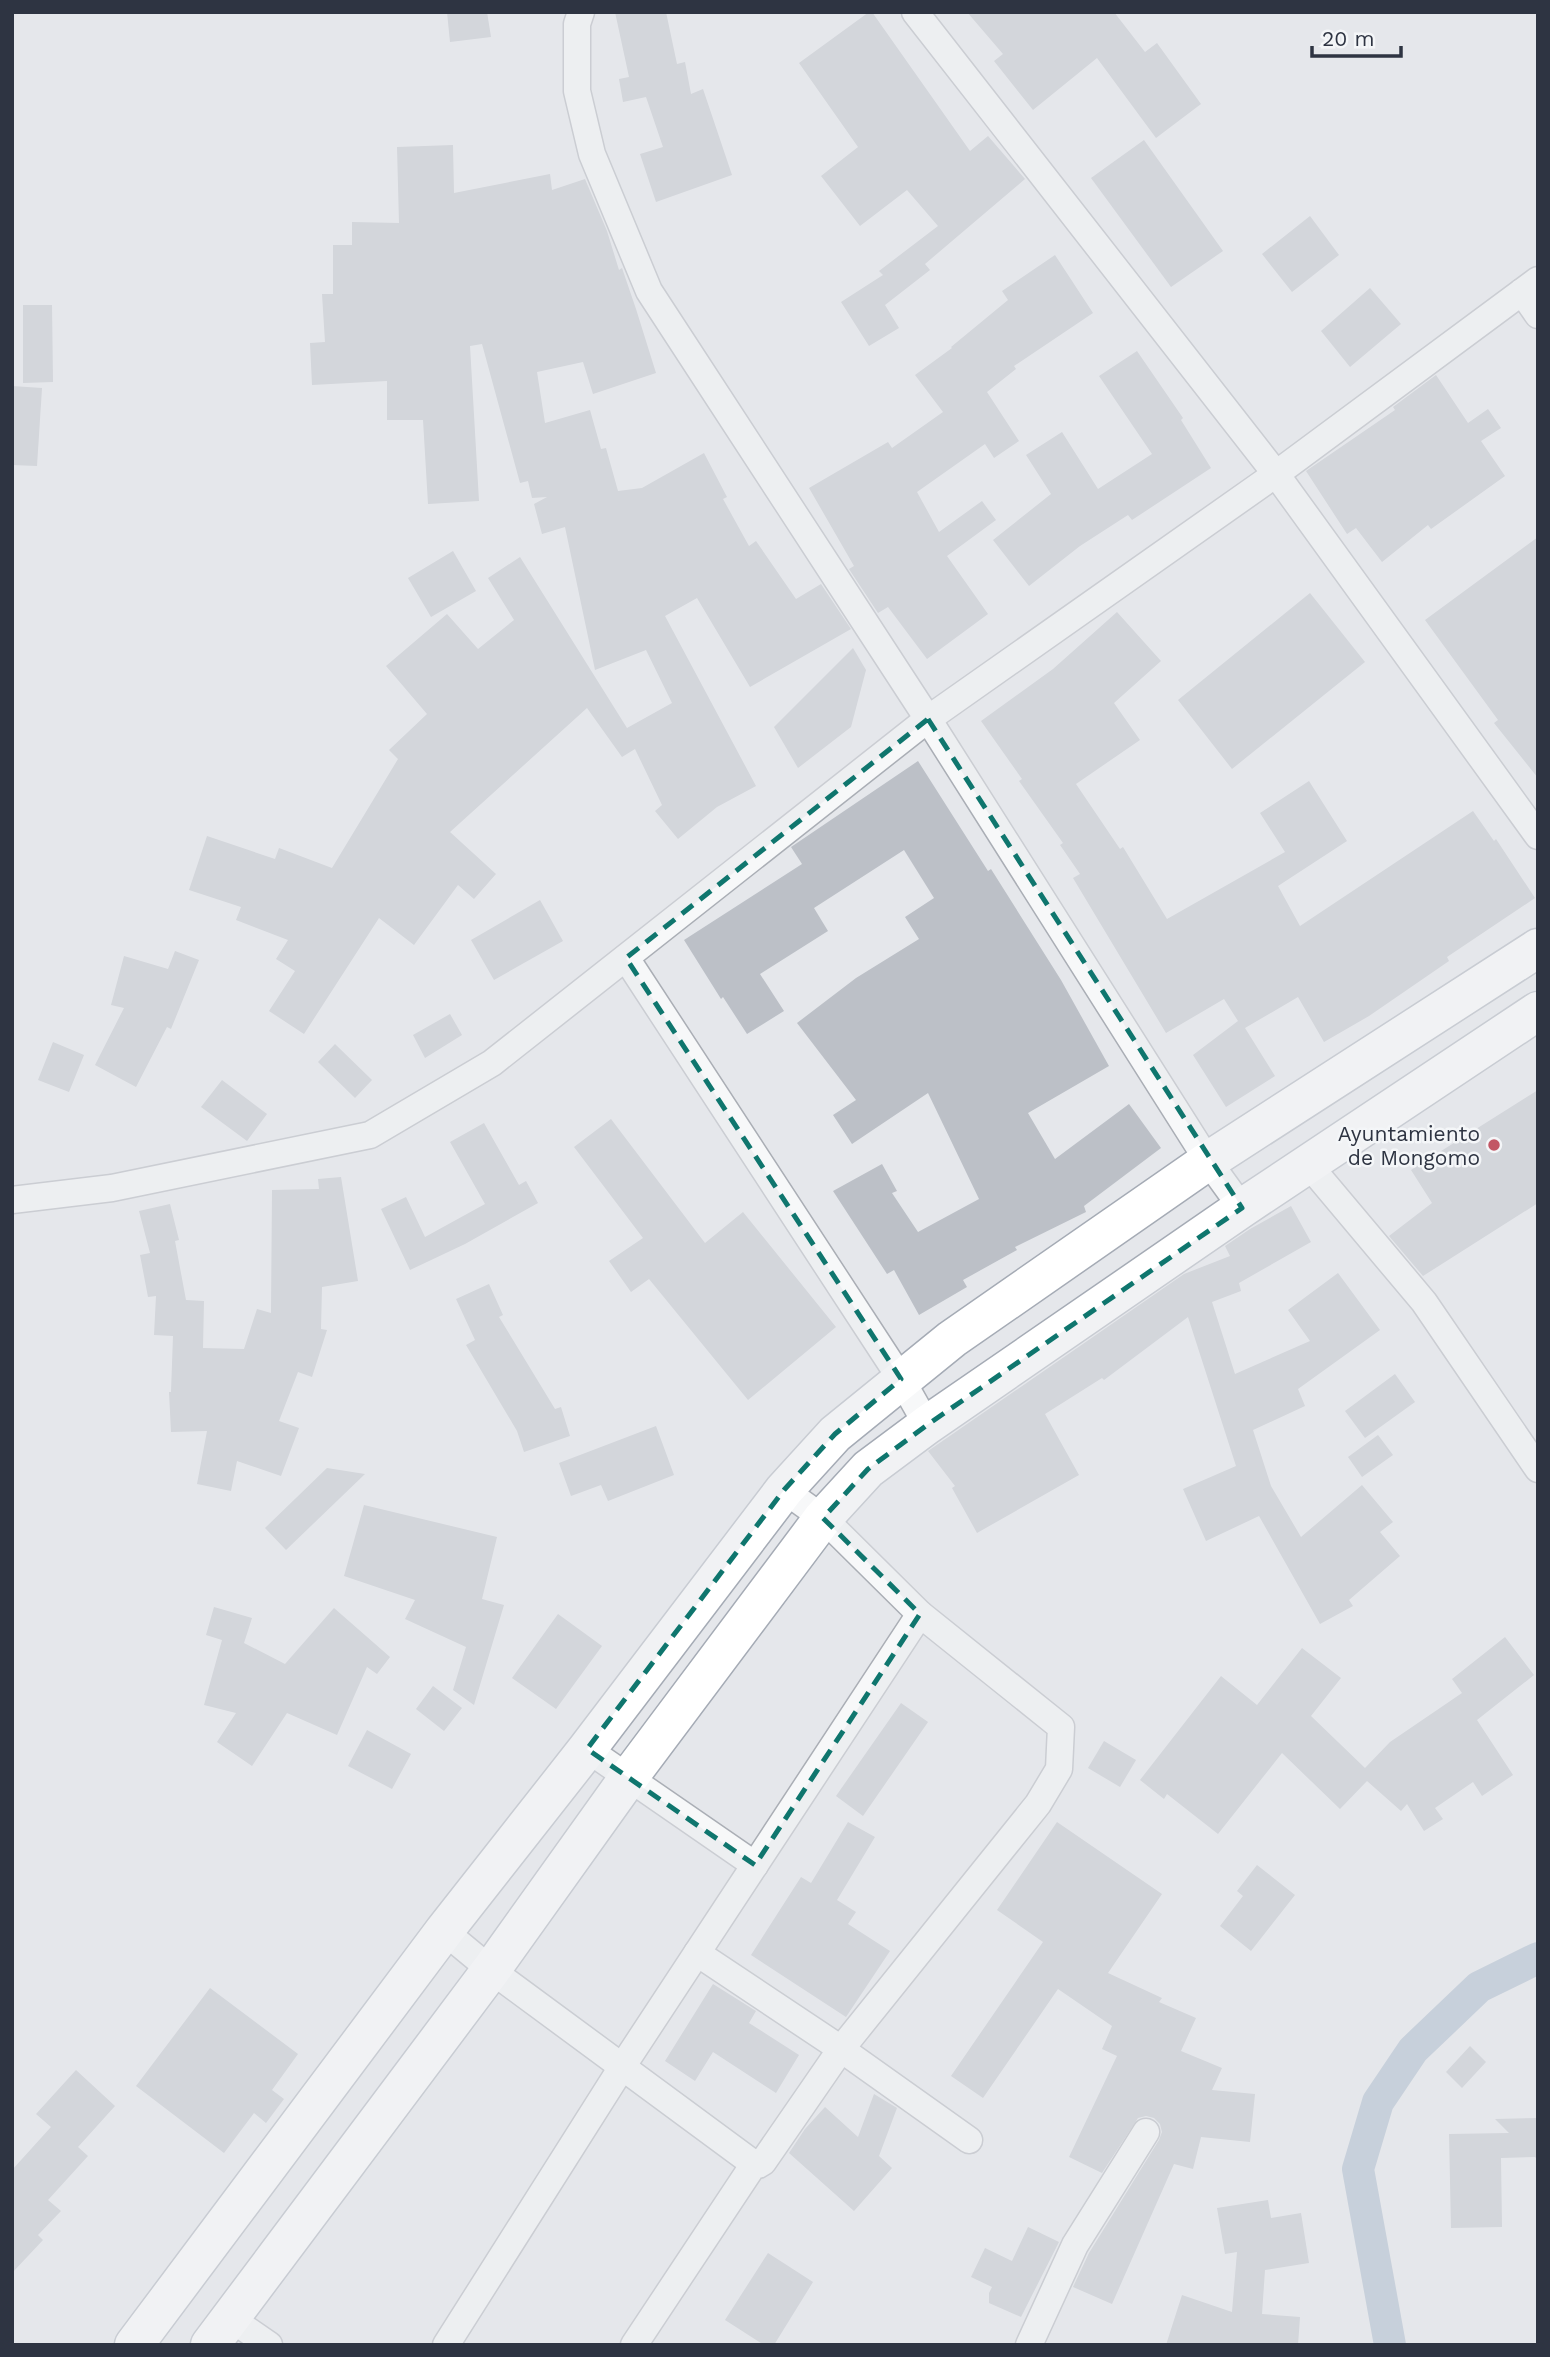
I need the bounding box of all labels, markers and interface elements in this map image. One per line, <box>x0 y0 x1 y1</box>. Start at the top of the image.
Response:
scale bar <box>1312 14 1401 58</box>
text: 20 m <box>1322 26 1374 51</box>
place label: Ayuntamiento de Mongomo <box>1338 1121 1480 1170</box>
marker: Ayuntamiento de Mongomo <box>1486 1137 1502 1153</box>

